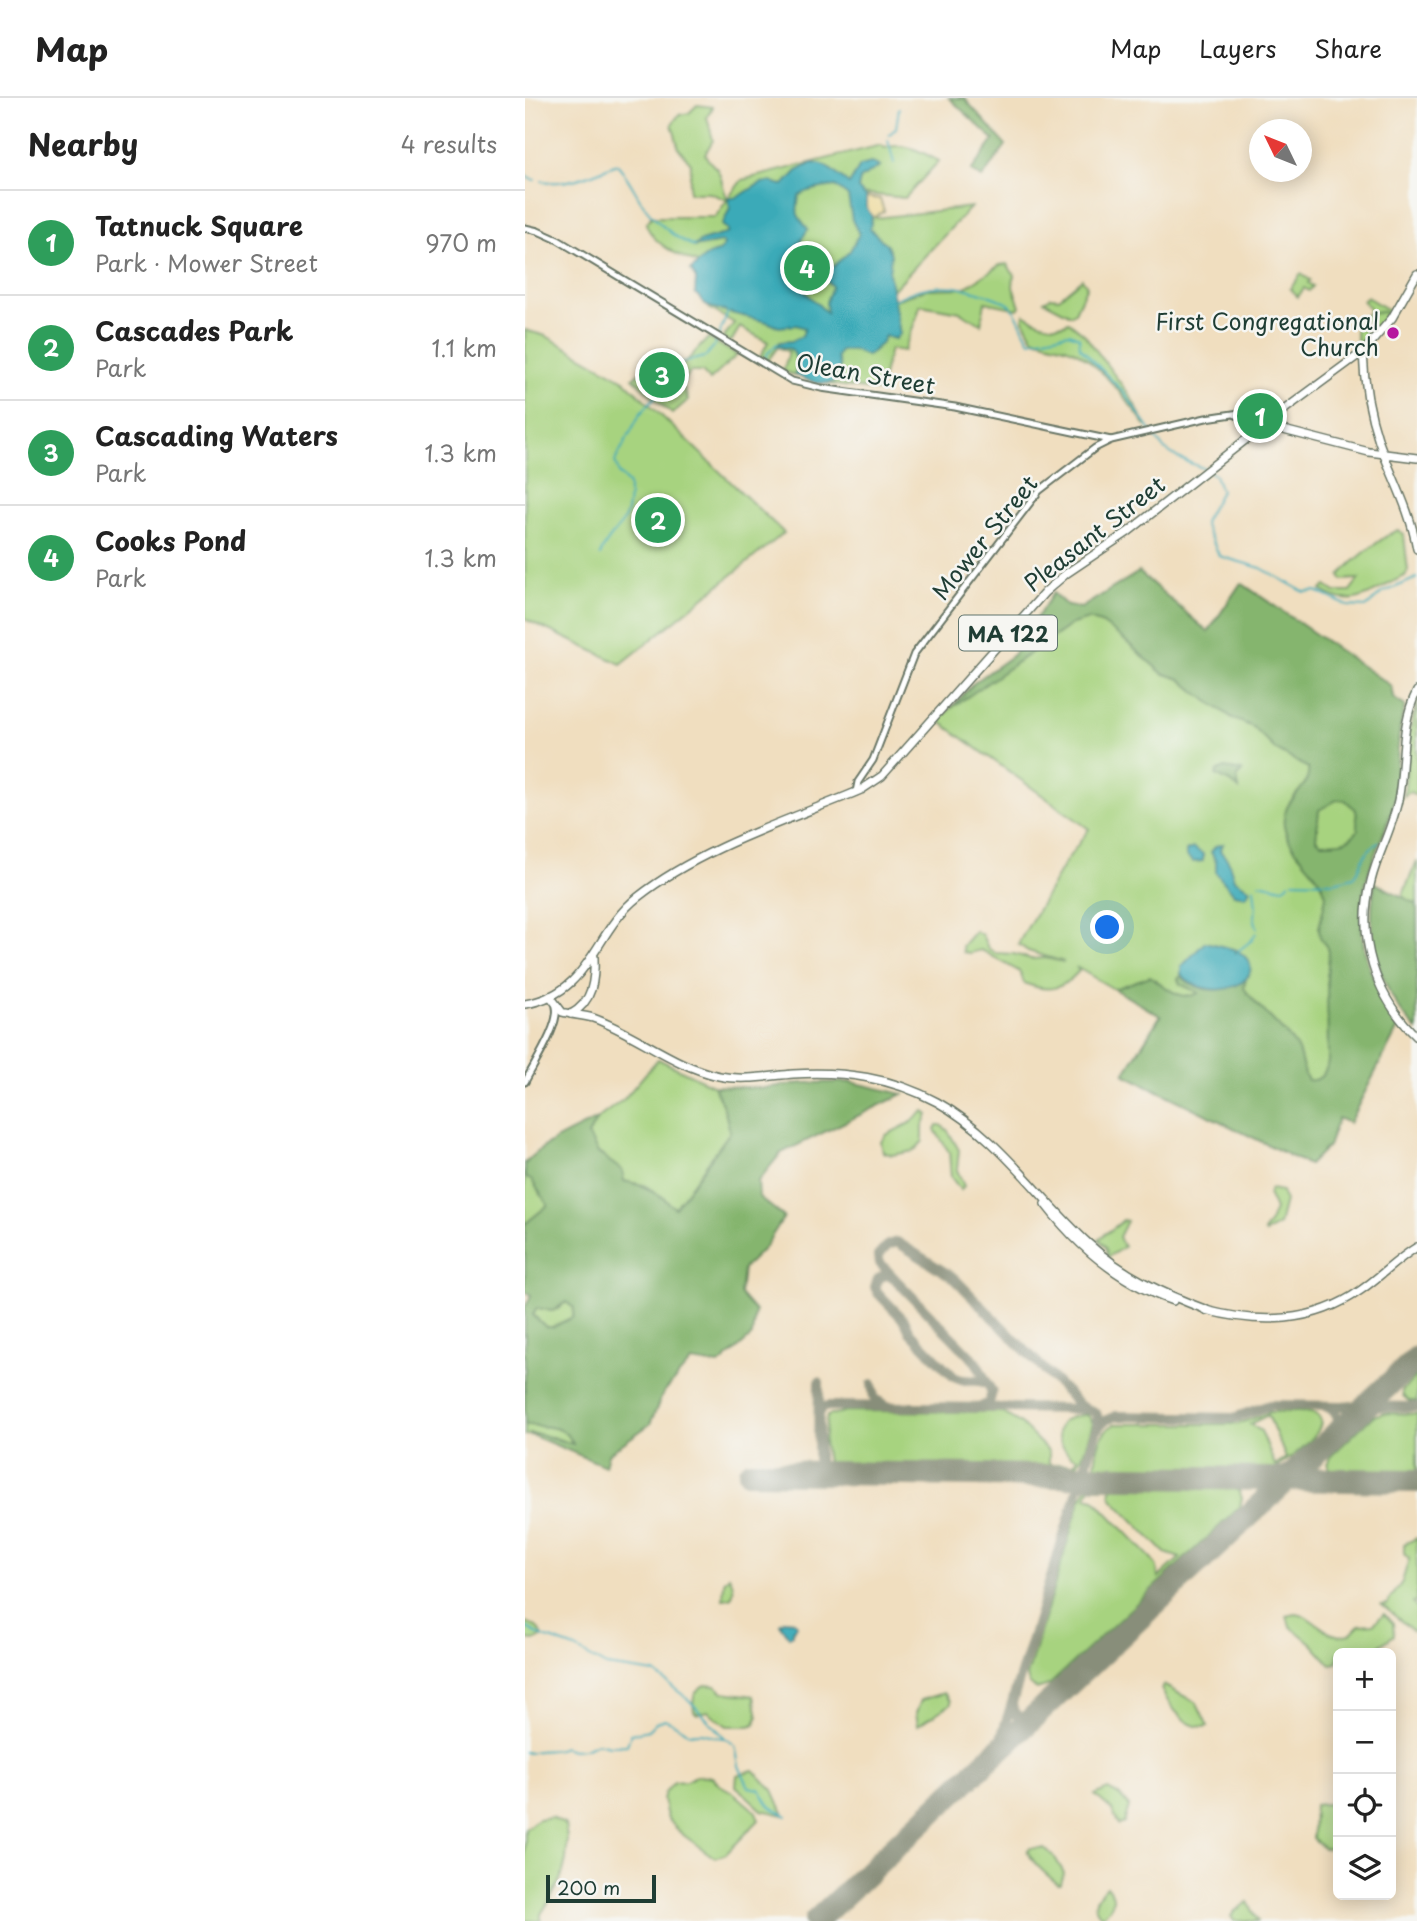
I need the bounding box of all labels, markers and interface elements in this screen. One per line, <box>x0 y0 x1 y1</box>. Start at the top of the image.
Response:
text: Map <box>35 23 108 73</box>
text: Map <box>1110 30 1161 66</box>
text: Layers <box>1199 30 1276 66</box>
text: Share <box>1314 30 1382 66</box>
north arrow <box>1249 119 1312 182</box>
text: Nearby <box>28 121 138 166</box>
text: 4 results <box>401 126 497 161</box>
text: Tatnuck Square <box>95 206 303 245</box>
text: 1 <box>46 225 57 260</box>
text: 970 m <box>425 225 497 260</box>
pin: 4 <box>784 242 830 294</box>
text: Park · Mower Street <box>95 245 318 280</box>
place label: First Congregational Church <box>1155 303 1379 364</box>
text: Cascades Park <box>95 311 293 350</box>
marker: First Congregational Church <box>1385 325 1401 341</box>
text: 2 <box>43 330 59 365</box>
text: 1.1 km <box>431 330 497 365</box>
street label: Olean Street <box>794 344 938 402</box>
pin: 3 <box>639 349 685 401</box>
text: Park <box>95 350 146 385</box>
pin: 1 <box>1237 390 1283 442</box>
text: Cascading Waters <box>95 416 338 455</box>
text: 3 <box>43 435 59 470</box>
text: 1.3 km <box>425 435 497 470</box>
text: Park <box>95 455 146 490</box>
street label: Mower Street <box>923 467 1045 607</box>
street label: Pleasant Street <box>1016 467 1172 599</box>
pin: 2 <box>635 494 681 546</box>
text: Cooks Pond <box>95 521 246 560</box>
text: 4 <box>43 540 59 575</box>
text: 1.3 km <box>425 540 497 575</box>
text: Park <box>95 560 146 595</box>
road number: MA 122 <box>959 616 1057 650</box>
your location <box>1090 910 1124 944</box>
map controls <box>1333 1648 1396 1900</box>
button: + <box>1333 1648 1396 1711</box>
button: − <box>1333 1711 1396 1774</box>
button: locate <box>1333 1774 1396 1837</box>
button: layers <box>1333 1837 1396 1900</box>
scale bar <box>546 1872 656 1904</box>
text: 200 m <box>557 1873 620 1901</box>

